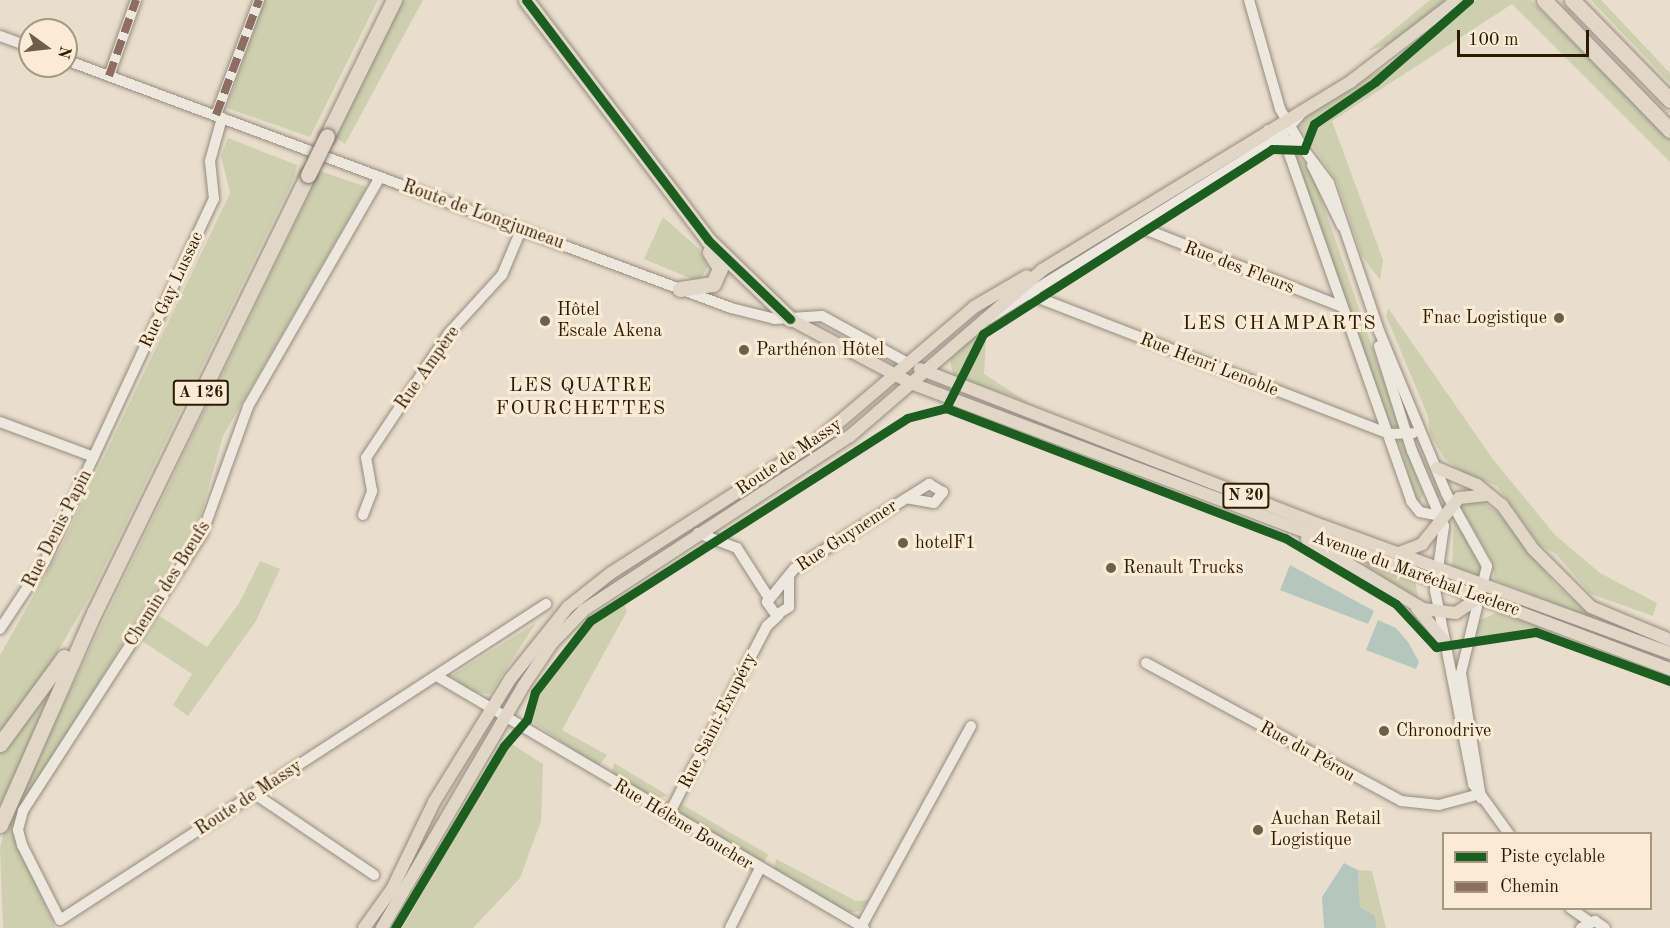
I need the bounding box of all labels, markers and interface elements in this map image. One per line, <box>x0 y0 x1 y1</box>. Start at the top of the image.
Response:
north arrow <box>18 18 78 78</box>
scale bar <box>1460 18 1592 56</box>
text: 100 m <box>1468 31 1519 49</box>
text: N <box>54 44 73 60</box>
street label: Route de Longjumeau <box>399 176 567 254</box>
street label: Rue Gay Lussac <box>136 228 208 352</box>
street label: Rue des Fleurs <box>1181 237 1297 299</box>
place label: Hôtel Escale Akena <box>557 300 662 342</box>
place label: Fnac Logistique <box>1422 307 1547 329</box>
marker: Fnac Logistique <box>1552 311 1566 325</box>
district label: LES CHAMPARTS <box>1183 312 1377 336</box>
marker: Hôtel Escale Akena <box>538 314 552 328</box>
street label: Rue Ampère <box>391 322 465 414</box>
street label: Rue Henri Lenoble <box>1137 329 1281 401</box>
place label: Parthénon Hôtel <box>756 339 884 361</box>
marker: Parthénon Hôtel <box>737 343 751 357</box>
district label: LES QUATRE FOURCHETTES <box>495 375 667 422</box>
road number: A 126 <box>172 380 230 406</box>
street label: Route de Massy <box>732 414 846 500</box>
street label: Rue Denis Papin <box>19 466 97 592</box>
road number: N 20 <box>1222 483 1270 509</box>
street label: Rue Guynemer <box>793 495 901 577</box>
street label: Chemin des Bœufs <box>121 517 215 651</box>
street label: Avenue du Maréchal Leclerc <box>1309 526 1523 622</box>
place label: hotelF1 <box>915 532 976 554</box>
marker: hotelF1 <box>896 536 910 550</box>
place label: Renault Trucks <box>1123 557 1243 579</box>
marker: Renault Trucks <box>1104 561 1118 575</box>
street label: Rue Saint-Exupéry <box>674 650 762 792</box>
street label: Rue du Pérou <box>1256 717 1358 787</box>
place label: Chronodrive <box>1396 720 1491 742</box>
marker: Chronodrive <box>1377 724 1391 738</box>
street label: Route de Massy <box>192 755 306 841</box>
street label: Rue Hélène Boucher <box>609 775 757 875</box>
place label: Auchan Retail Logistique <box>1270 809 1381 852</box>
marker: Auchan Retail Logistique <box>1251 823 1265 837</box>
legend <box>1442 832 1652 910</box>
text: Piste cyclable <box>1500 848 1605 866</box>
text: Chemin <box>1500 878 1559 896</box>

